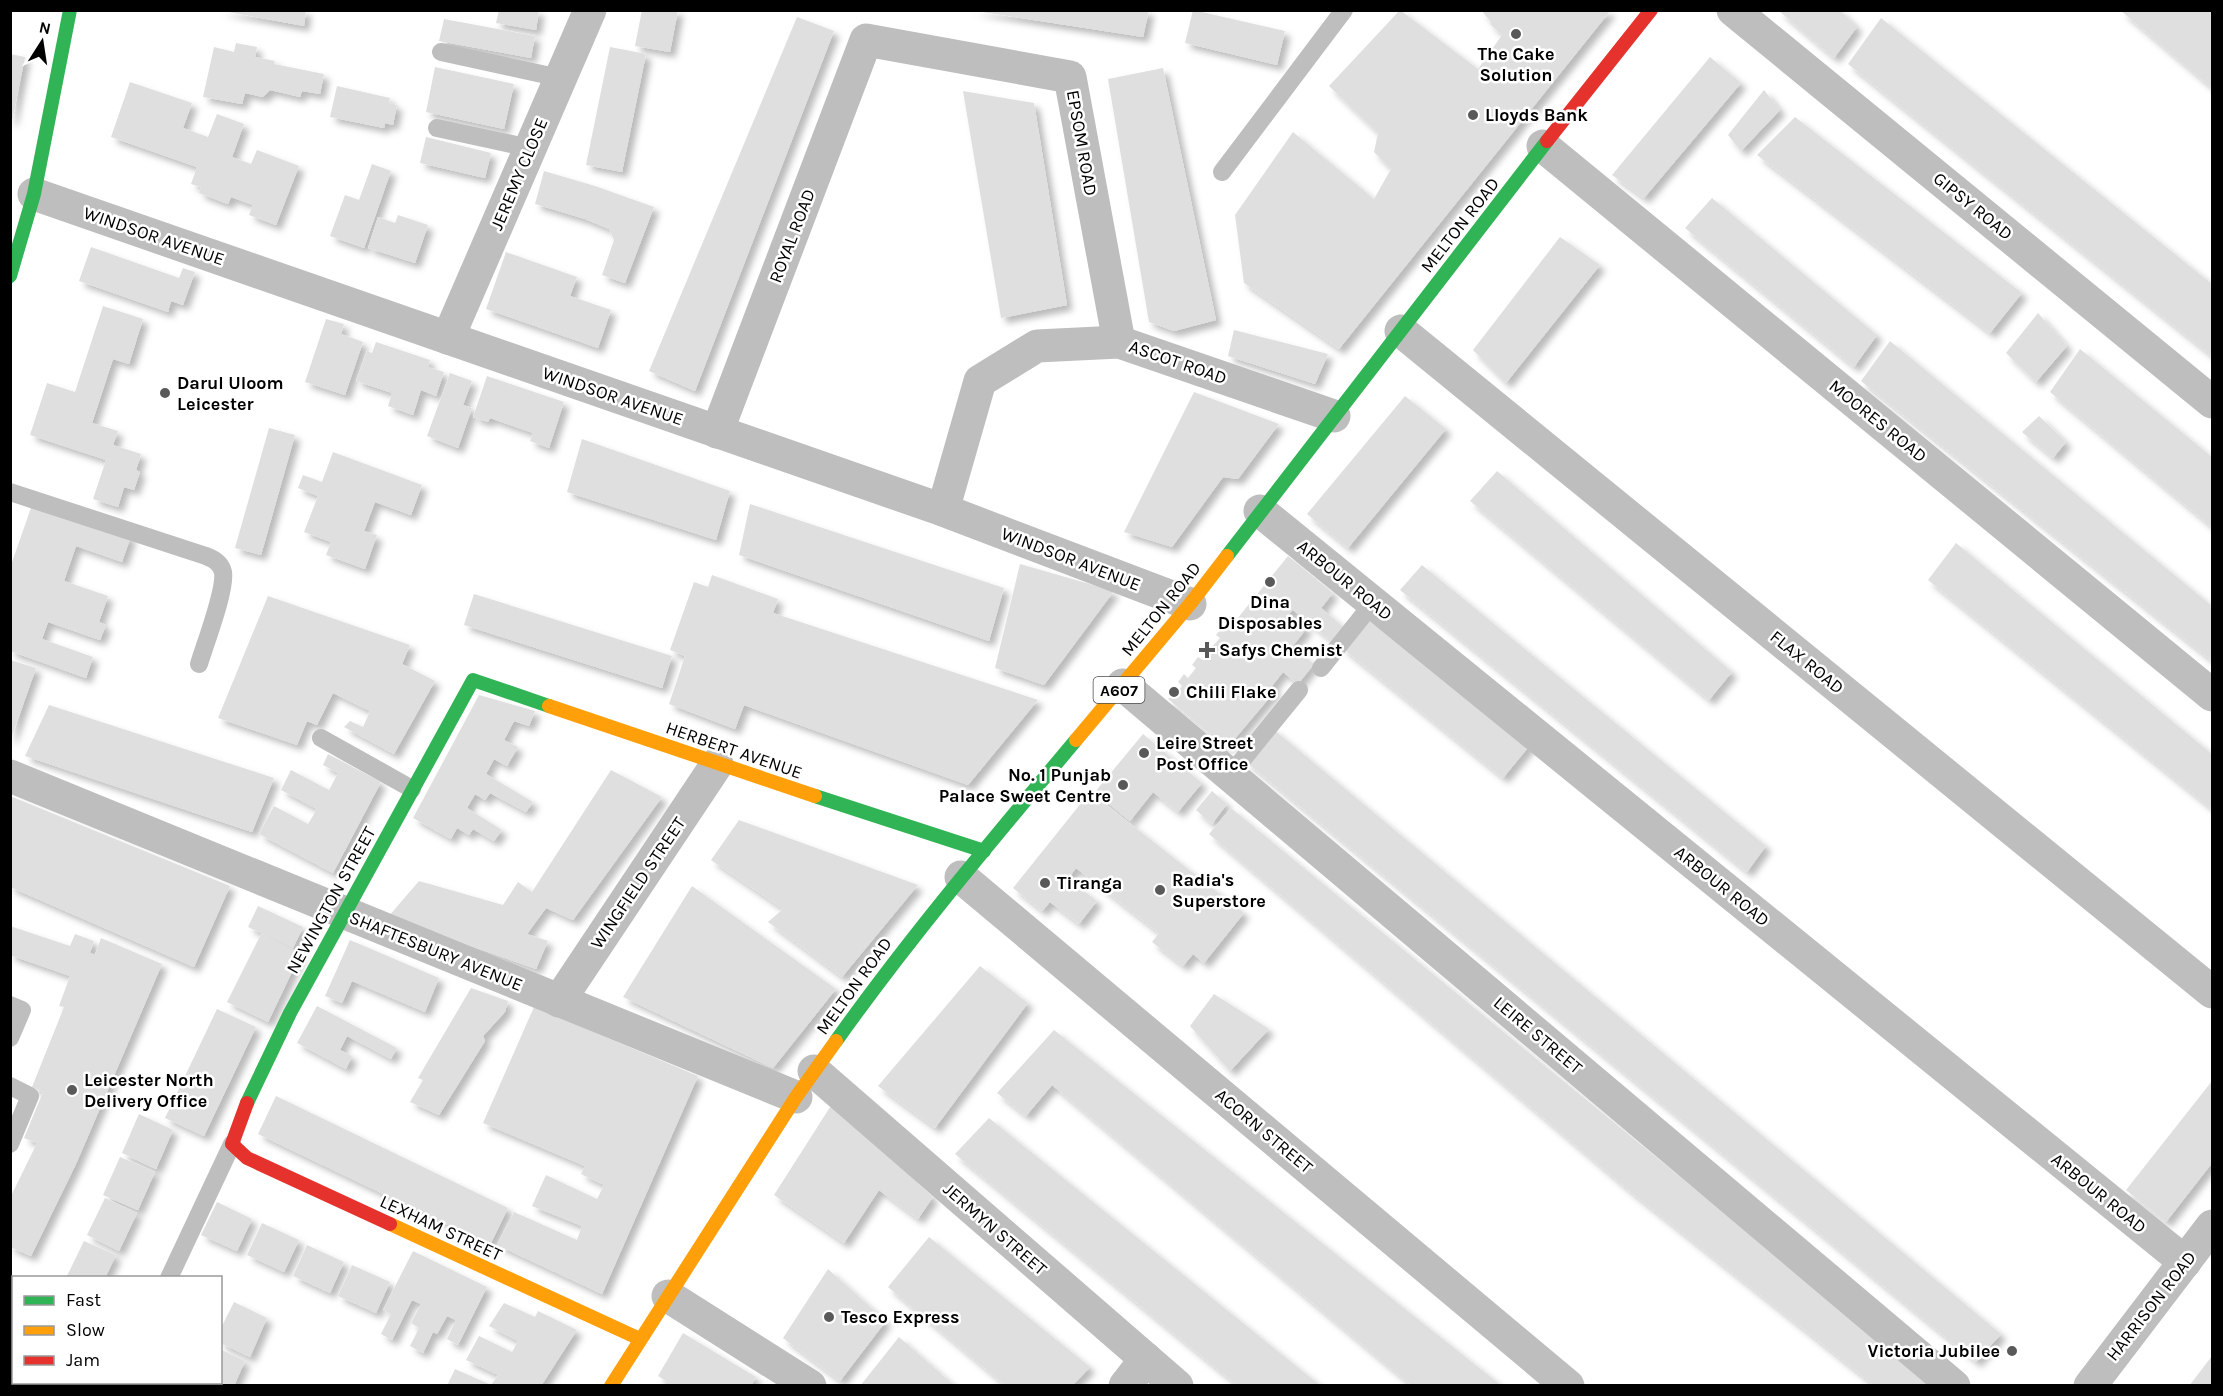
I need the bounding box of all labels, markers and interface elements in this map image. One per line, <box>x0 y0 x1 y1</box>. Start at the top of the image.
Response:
north arrow <box>12 12 72 72</box>
text: N <box>37 17 53 38</box>
marker: The Cake Solution <box>1509 27 1523 41</box>
place label: The Cake Solution <box>1478 43 1555 86</box>
street label: EPSOM ROAD <box>1062 88 1102 198</box>
place label: Lloyds Bank <box>1485 104 1588 126</box>
marker: Lloyds Bank <box>1466 108 1480 122</box>
street label: JEREMY CLOSE <box>485 114 553 234</box>
street label: GIPSY ROAD <box>1929 167 2017 245</box>
street label: MELTON ROAD <box>1416 173 1504 277</box>
street label: ROYAL ROAD <box>764 186 820 286</box>
street label: WINDSOR AVENUE <box>81 202 227 270</box>
street label: ASCOT ROAD <box>1126 335 1230 389</box>
street label: WINDSOR AVENUE <box>540 362 686 430</box>
place label: Darul Uloom Leicester <box>177 372 284 415</box>
street label: MOORES ROAD <box>1825 375 1931 467</box>
marker: Darul Uloom Leicester <box>158 386 172 400</box>
street label: WINDSOR AVENUE <box>998 522 1144 596</box>
street label: ARBOUR ROAD <box>1293 535 1397 625</box>
street label: MELTON ROAD <box>1116 557 1206 661</box>
marker: Dina Disposables <box>1263 575 1277 589</box>
place label: Dina Disposables <box>1218 591 1322 634</box>
street label: FLAX ROAD <box>1766 625 1848 699</box>
place label: Safys Chemist <box>1219 639 1342 661</box>
marker: Safys Chemist <box>1200 643 1214 657</box>
road number: A607 <box>1094 677 1144 703</box>
place label: Chili Flake <box>1186 681 1277 703</box>
marker: Chili Flake <box>1167 685 1181 699</box>
street label: HERBERT AVENUE <box>663 716 805 784</box>
place label: Leire Street Post Office <box>1156 732 1253 775</box>
marker: Leire Street Post Office <box>1137 746 1151 760</box>
place label: No. 1 Punjab Palace Sweet Centre <box>939 764 1111 807</box>
marker: No. 1 Punjab Palace Sweet Centre <box>1116 778 1130 792</box>
street label: WINGFIELD STREET <box>586 813 690 953</box>
street label: NEWINGTON STREET <box>281 823 381 977</box>
street label: ARBOUR ROAD <box>1670 841 1774 931</box>
place label: Radia's Superstore <box>1172 869 1266 912</box>
place label: Tiranga <box>1057 872 1122 894</box>
marker: Tiranga <box>1038 876 1052 890</box>
marker: Radia's Superstore <box>1153 883 1167 897</box>
street label: SHAFTESBURY AVENUE <box>346 906 526 996</box>
street label: MELTON ROAD <box>811 933 897 1039</box>
street label: LEIRE STREET <box>1489 991 1587 1079</box>
place label: Leicester North Delivery Office <box>84 1069 214 1112</box>
marker: Leicester North Delivery Office <box>65 1083 79 1097</box>
street label: ACORN STREET <box>1211 1084 1317 1178</box>
street label: ARBOUR ROAD <box>2047 1148 2151 1238</box>
street label: JERMYN STREET <box>939 1178 1051 1280</box>
street label: LEXHAM STREET <box>376 1190 506 1266</box>
street label: HARRISON ROAD <box>2101 1247 2201 1365</box>
legend <box>12 1276 222 1384</box>
text: Fast <box>66 1289 101 1311</box>
place label: Tesco Express <box>841 1306 959 1328</box>
marker: Tesco Express <box>822 1310 836 1324</box>
text: Slow <box>66 1319 105 1341</box>
place label: Victoria Jubilee <box>1868 1340 2000 1362</box>
marker: Victoria Jubilee <box>2005 1344 2019 1358</box>
text: Jam <box>66 1349 100 1371</box>

